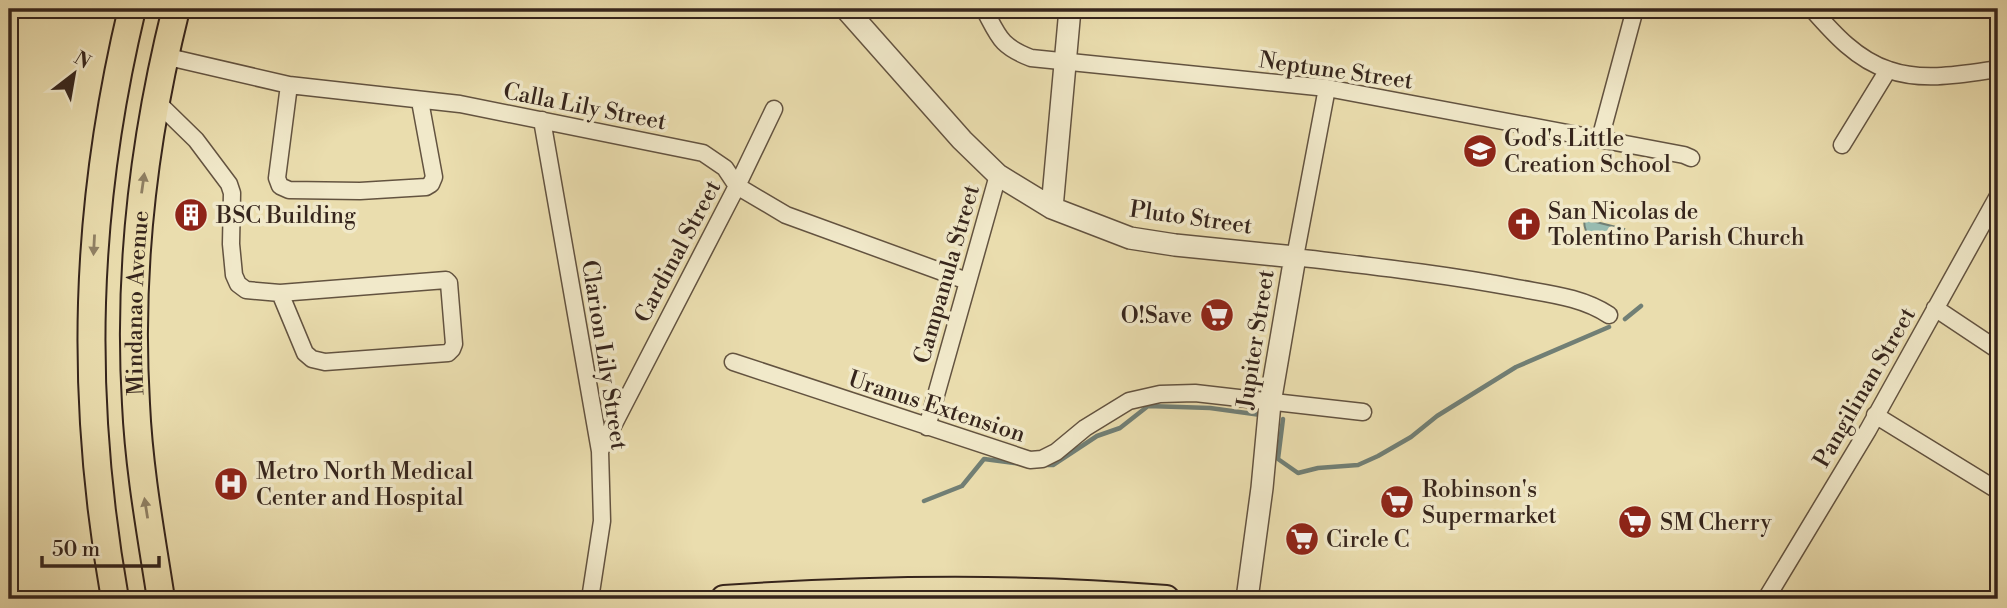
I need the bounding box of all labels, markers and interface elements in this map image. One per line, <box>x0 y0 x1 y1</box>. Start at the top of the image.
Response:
north arrow <box>38 38 108 108</box>
text: N <box>70 46 95 74</box>
street label: Neptune Street <box>1257 46 1415 96</box>
street label: Calla Lily Street <box>501 77 669 137</box>
place label: God's Little Creation School <box>1504 125 1671 179</box>
school or university icon: God's Little Creation School <box>1461 132 1499 170</box>
one-way arrow <box>138 172 149 194</box>
street label: Cardinal Street <box>629 175 727 327</box>
street label: Campanula Street <box>908 182 986 367</box>
building icon: BSC Building <box>172 196 210 234</box>
street label: Pluto Street <box>1128 196 1254 240</box>
place label: San Nicolas de Tolentino Parish Church <box>1548 198 1805 252</box>
place label: BSC Building <box>215 202 356 230</box>
church icon: San Nicolas de Tolentino Parish Church <box>1505 205 1543 243</box>
street label: Mindanao Avenue <box>121 209 155 396</box>
one-way arrow <box>88 234 99 256</box>
street label: Clarion Lily Street <box>575 258 633 452</box>
street label: Jupiter Street <box>1231 268 1281 412</box>
supermarket icon: O!Save <box>1198 296 1236 334</box>
place label: O!Save <box>1121 302 1192 330</box>
street label: Pangilinan Street <box>1808 303 1922 472</box>
street label: Uranus Extension <box>845 365 1029 449</box>
place label: Metro North Medical Center and Hospital <box>256 458 473 512</box>
hospital icon: Metro North Medical Center and Hospital <box>212 465 250 503</box>
place label: Robinson's Supermarket <box>1422 476 1557 530</box>
supermarket icon: Robinson's Supermarket <box>1378 483 1416 521</box>
one-way arrow <box>140 497 151 519</box>
supermarket icon: SM Cherry <box>1616 503 1654 541</box>
place label: SM Cherry <box>1660 509 1773 537</box>
supermarket icon: Circle C <box>1283 520 1321 558</box>
scale bar <box>42 524 159 568</box>
place label: Circle C <box>1326 526 1409 554</box>
text: 50 m <box>52 537 100 563</box>

